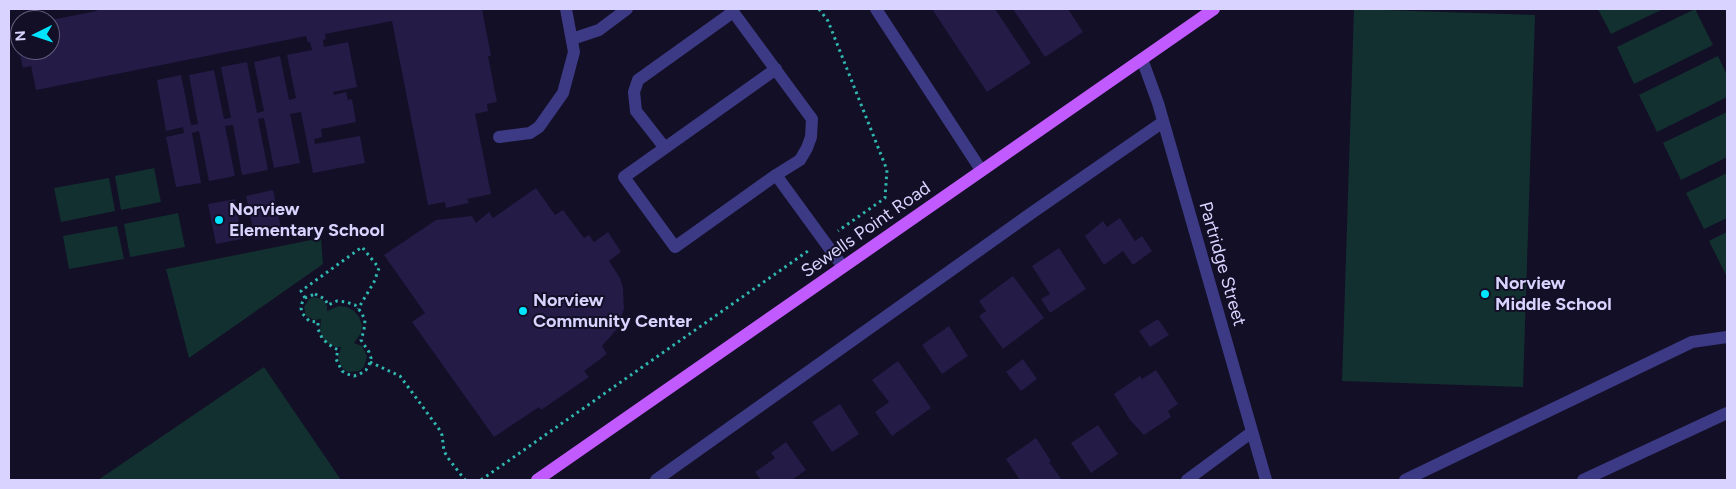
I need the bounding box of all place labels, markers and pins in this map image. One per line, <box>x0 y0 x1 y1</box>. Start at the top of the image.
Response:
place label: Norview Elementary School <box>229 199 384 242</box>
marker: Norview Elementary School <box>213 214 225 226</box>
place label: Norview Middle School <box>1495 273 1612 316</box>
marker: Norview Middle School <box>1479 288 1491 300</box>
place label: Norview Community Center <box>533 290 692 332</box>
marker: Norview Community Center <box>517 305 529 317</box>

